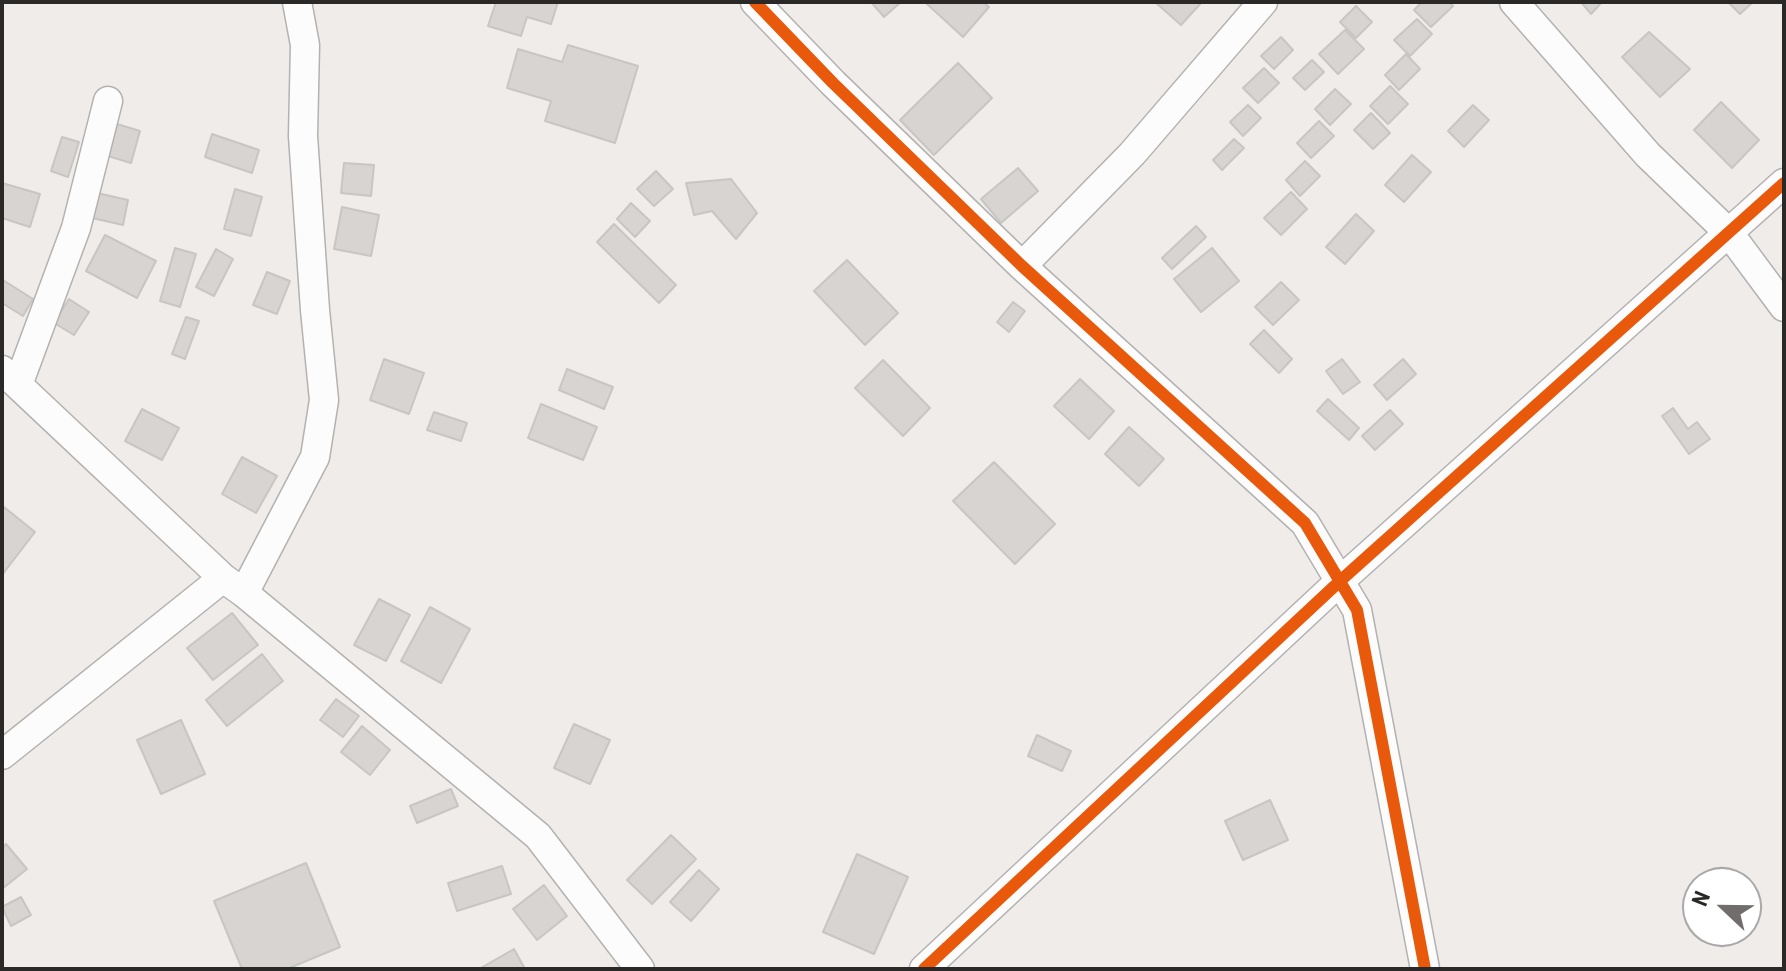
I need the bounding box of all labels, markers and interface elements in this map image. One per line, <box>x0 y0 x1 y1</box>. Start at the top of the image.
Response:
north arrow <box>1682 867 1762 947</box>
text: N <box>1687 888 1715 910</box>

